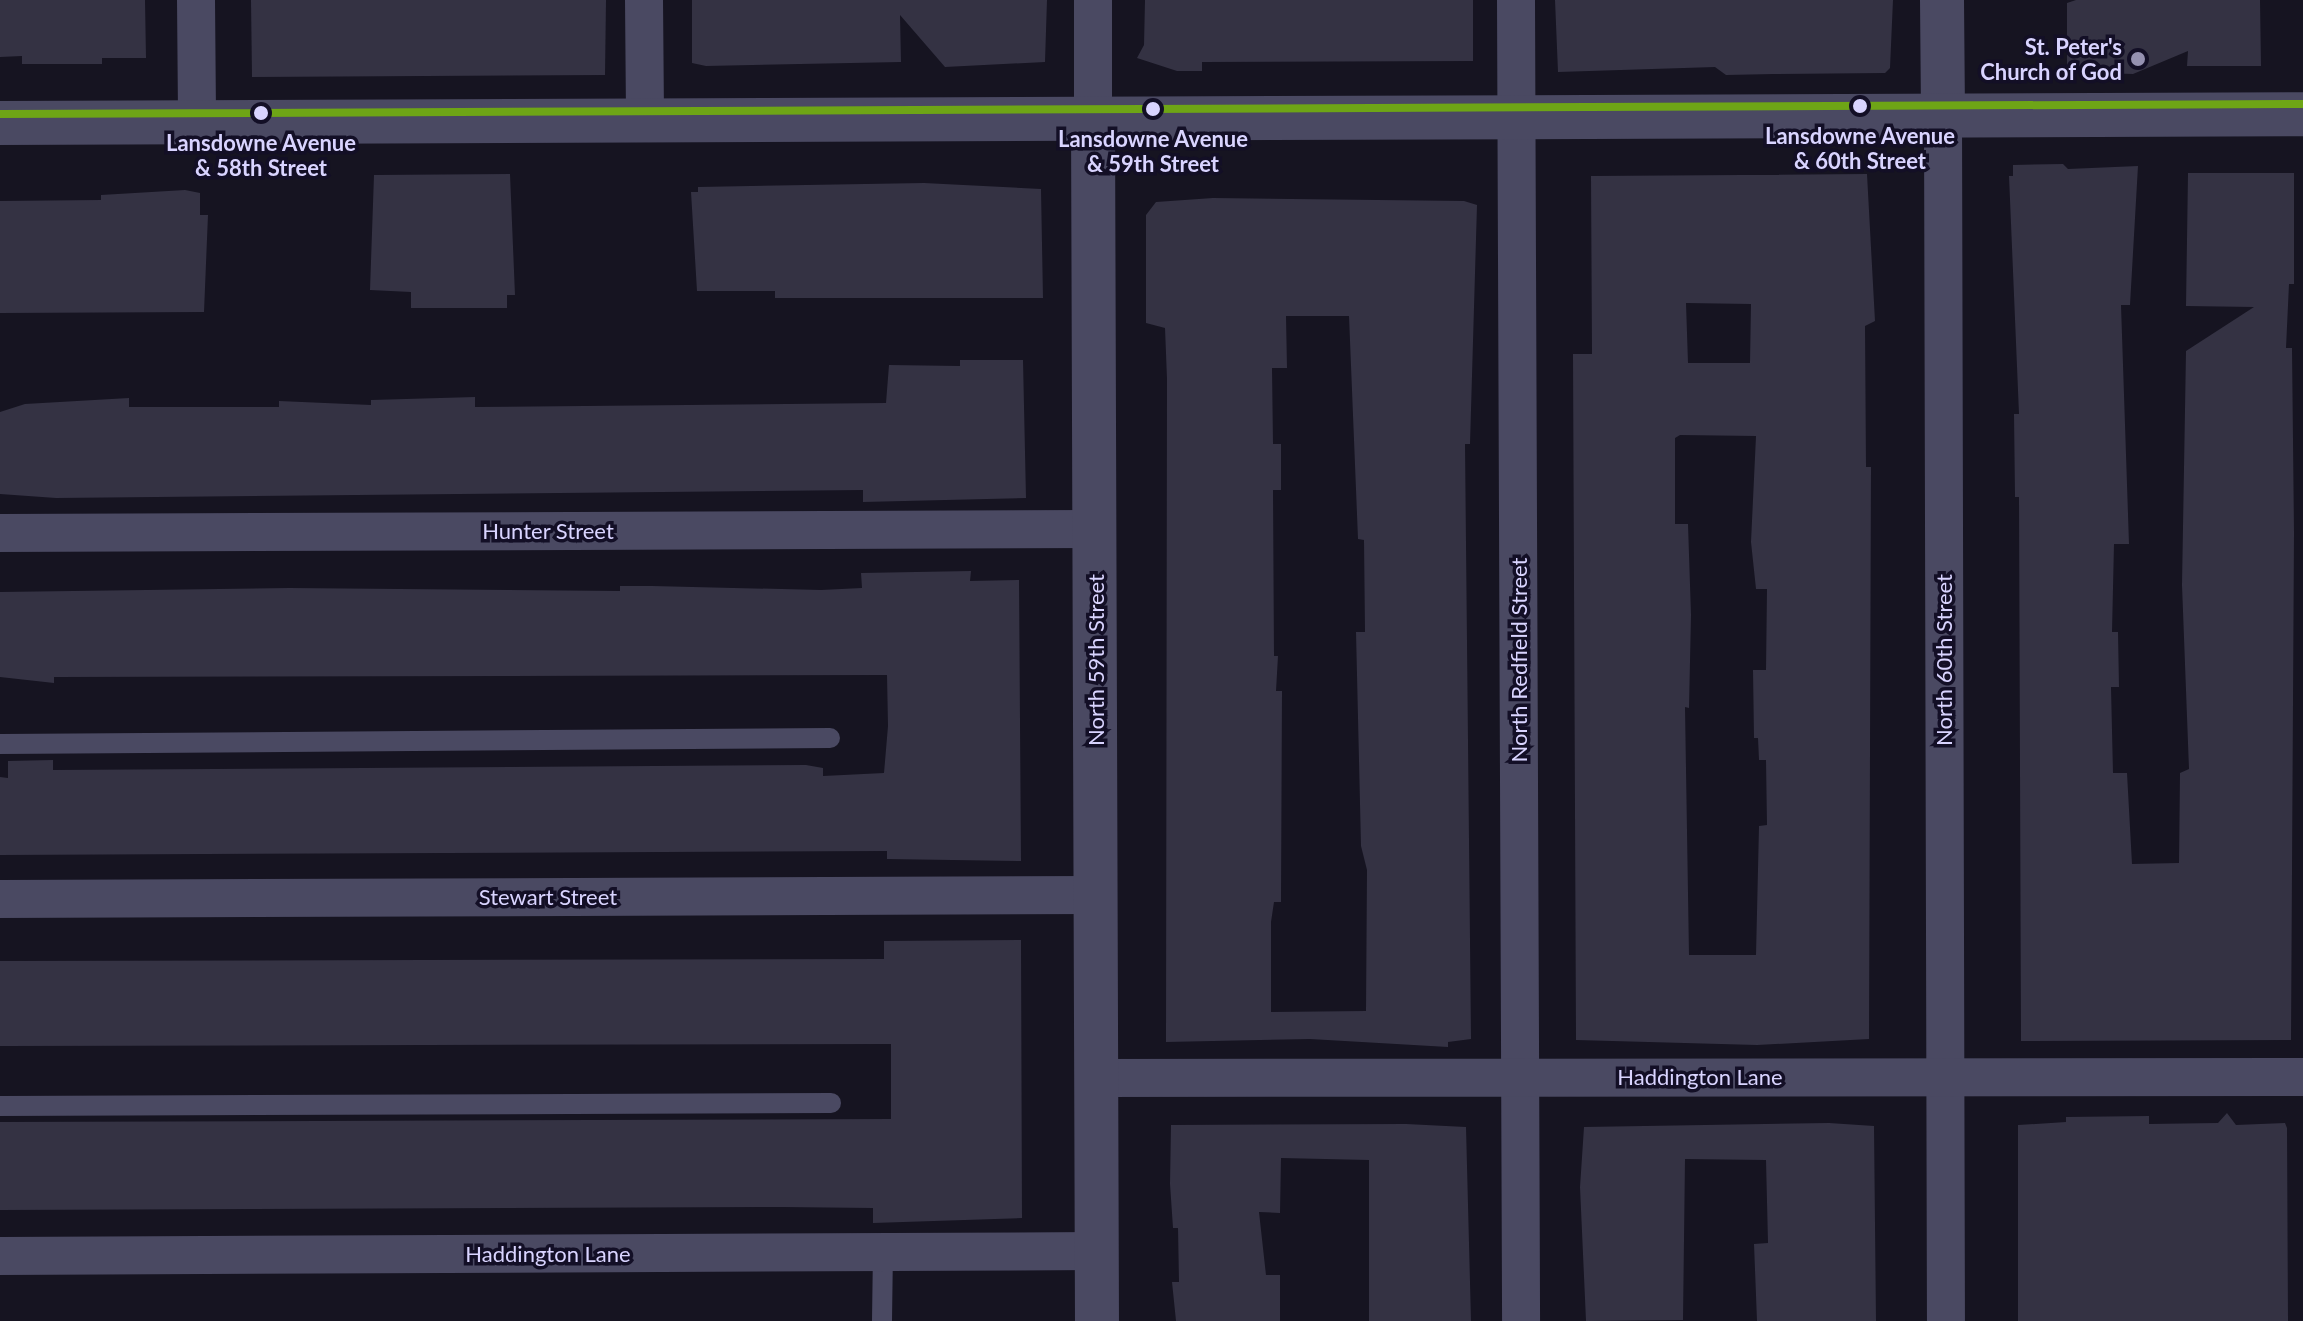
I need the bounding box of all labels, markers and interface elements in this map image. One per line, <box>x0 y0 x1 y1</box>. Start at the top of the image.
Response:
place label: St. Peter's Church of God <box>1980 33 2122 84</box>
marker: St. Peter's Church of God <box>2129 50 2147 68</box>
marker: Lansdowne Avenue & 60th Street <box>1848 94 1872 118</box>
marker: Lansdowne Avenue & 59th Street <box>1141 97 1165 121</box>
marker: Lansdowne Avenue & 58th Street <box>249 101 273 125</box>
place label: Lansdowne Avenue & 60th Street <box>1765 122 1955 174</box>
place label: Lansdowne Avenue & 59th Street <box>1058 125 1248 176</box>
place label: Lansdowne Avenue & 58th Street <box>166 129 356 180</box>
street label: Hunter Street <box>482 518 614 544</box>
street label: North Redfield Street <box>1506 557 1532 763</box>
street label: North 59th Street <box>1083 574 1109 746</box>
street label: North 60th Street <box>1931 574 1957 746</box>
street label: Stewart Street <box>479 884 617 910</box>
street label: Haddington Lane <box>1617 1064 1783 1090</box>
street label: Haddington Lane <box>465 1241 631 1267</box>

